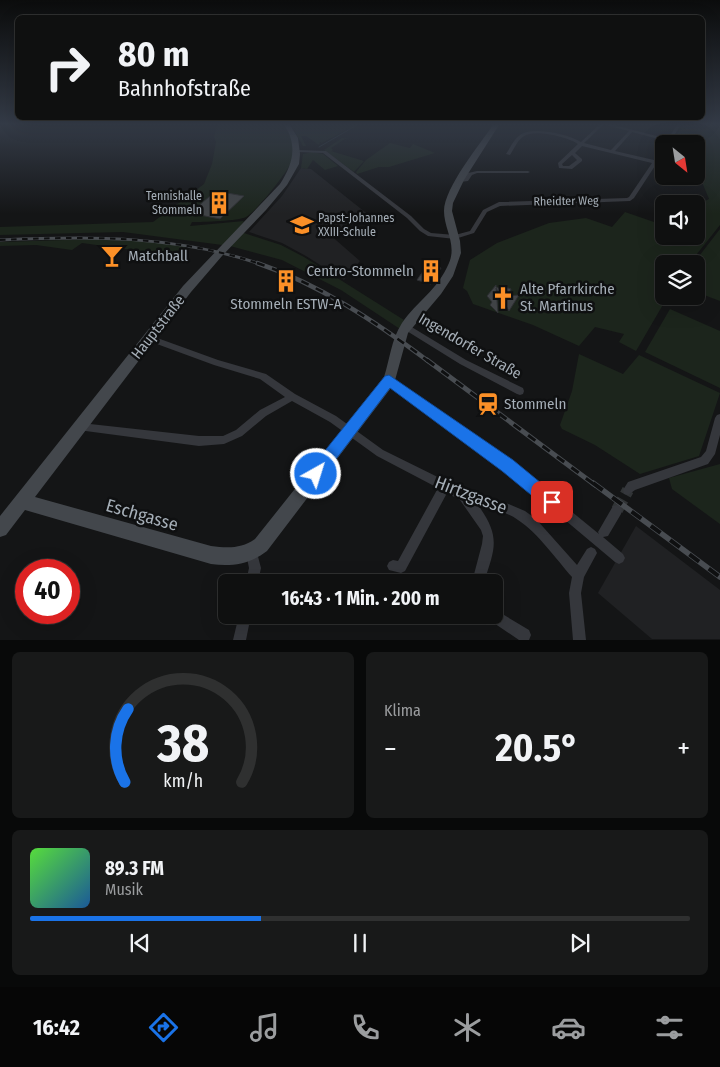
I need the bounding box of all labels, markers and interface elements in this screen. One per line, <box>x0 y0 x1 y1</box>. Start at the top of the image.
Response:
text: 80 m <box>118 33 190 75</box>
icon: right <box>35 35 100 100</box>
text: Bahnhofstraße <box>118 75 251 102</box>
north arrow <box>655 135 705 185</box>
map controls <box>655 135 705 305</box>
place label: Tennishalle Stommeln <box>146 189 202 217</box>
building icon: Tennishalle Stommeln <box>206 190 232 216</box>
street label: Rheidter Weg <box>533 193 599 209</box>
button: sound <box>655 195 705 245</box>
place label: Papst-Johannes XXIII-Schule <box>318 211 394 239</box>
school or university icon: Papst-Johannes XXIII-Schule <box>289 212 315 238</box>
bar icon: Matchball <box>99 243 125 269</box>
place label: Matchball <box>128 247 188 265</box>
button: layers <box>655 255 705 305</box>
building icon: Centro-Stommeln <box>418 258 444 284</box>
place label: Centro-Stommeln <box>306 262 414 280</box>
building icon: Stommeln ESTW-A <box>273 268 299 294</box>
place label: Alte Pfarrkirche St. Martinus <box>520 280 615 315</box>
church icon: Alte Pfarrkirche St. Martinus <box>490 285 516 311</box>
street label: Hauptstraße <box>127 291 189 363</box>
place label: Stommeln ESTW-A <box>230 295 342 313</box>
street label: Ingendorfer Straße <box>415 309 525 383</box>
station icon: Stommeln <box>475 391 501 417</box>
place label: Stommeln <box>504 395 566 413</box>
position arrow <box>289 447 341 499</box>
street label: Hirtzgasse <box>432 471 510 519</box>
pin <box>531 481 573 523</box>
icon: arrive <box>538 488 566 516</box>
street label: Eschgasse <box>103 494 181 536</box>
speed limit sign: 40 <box>15 559 80 624</box>
text: 16:43 · 1 Min. · 200 m <box>281 587 440 610</box>
text: Klima <box>384 701 421 720</box>
text: 38 <box>156 712 209 775</box>
text: 20.5° <box>495 725 579 771</box>
text: − <box>384 732 397 765</box>
text: + <box>677 732 690 765</box>
text: km/h <box>163 770 203 792</box>
text: 89.3 FM <box>105 857 164 880</box>
text: Musik <box>105 880 143 899</box>
icon: previous <box>126 929 154 957</box>
icon: pause <box>346 929 374 957</box>
icon: next <box>566 929 594 957</box>
icon: directions <box>146 1010 181 1045</box>
icon: music <box>247 1010 282 1045</box>
icon: phone <box>348 1010 383 1045</box>
icon: climate <box>450 1010 485 1045</box>
icon: car <box>551 1010 586 1045</box>
icon: filters <box>652 1010 687 1045</box>
text: 16:42 <box>33 1014 80 1041</box>

